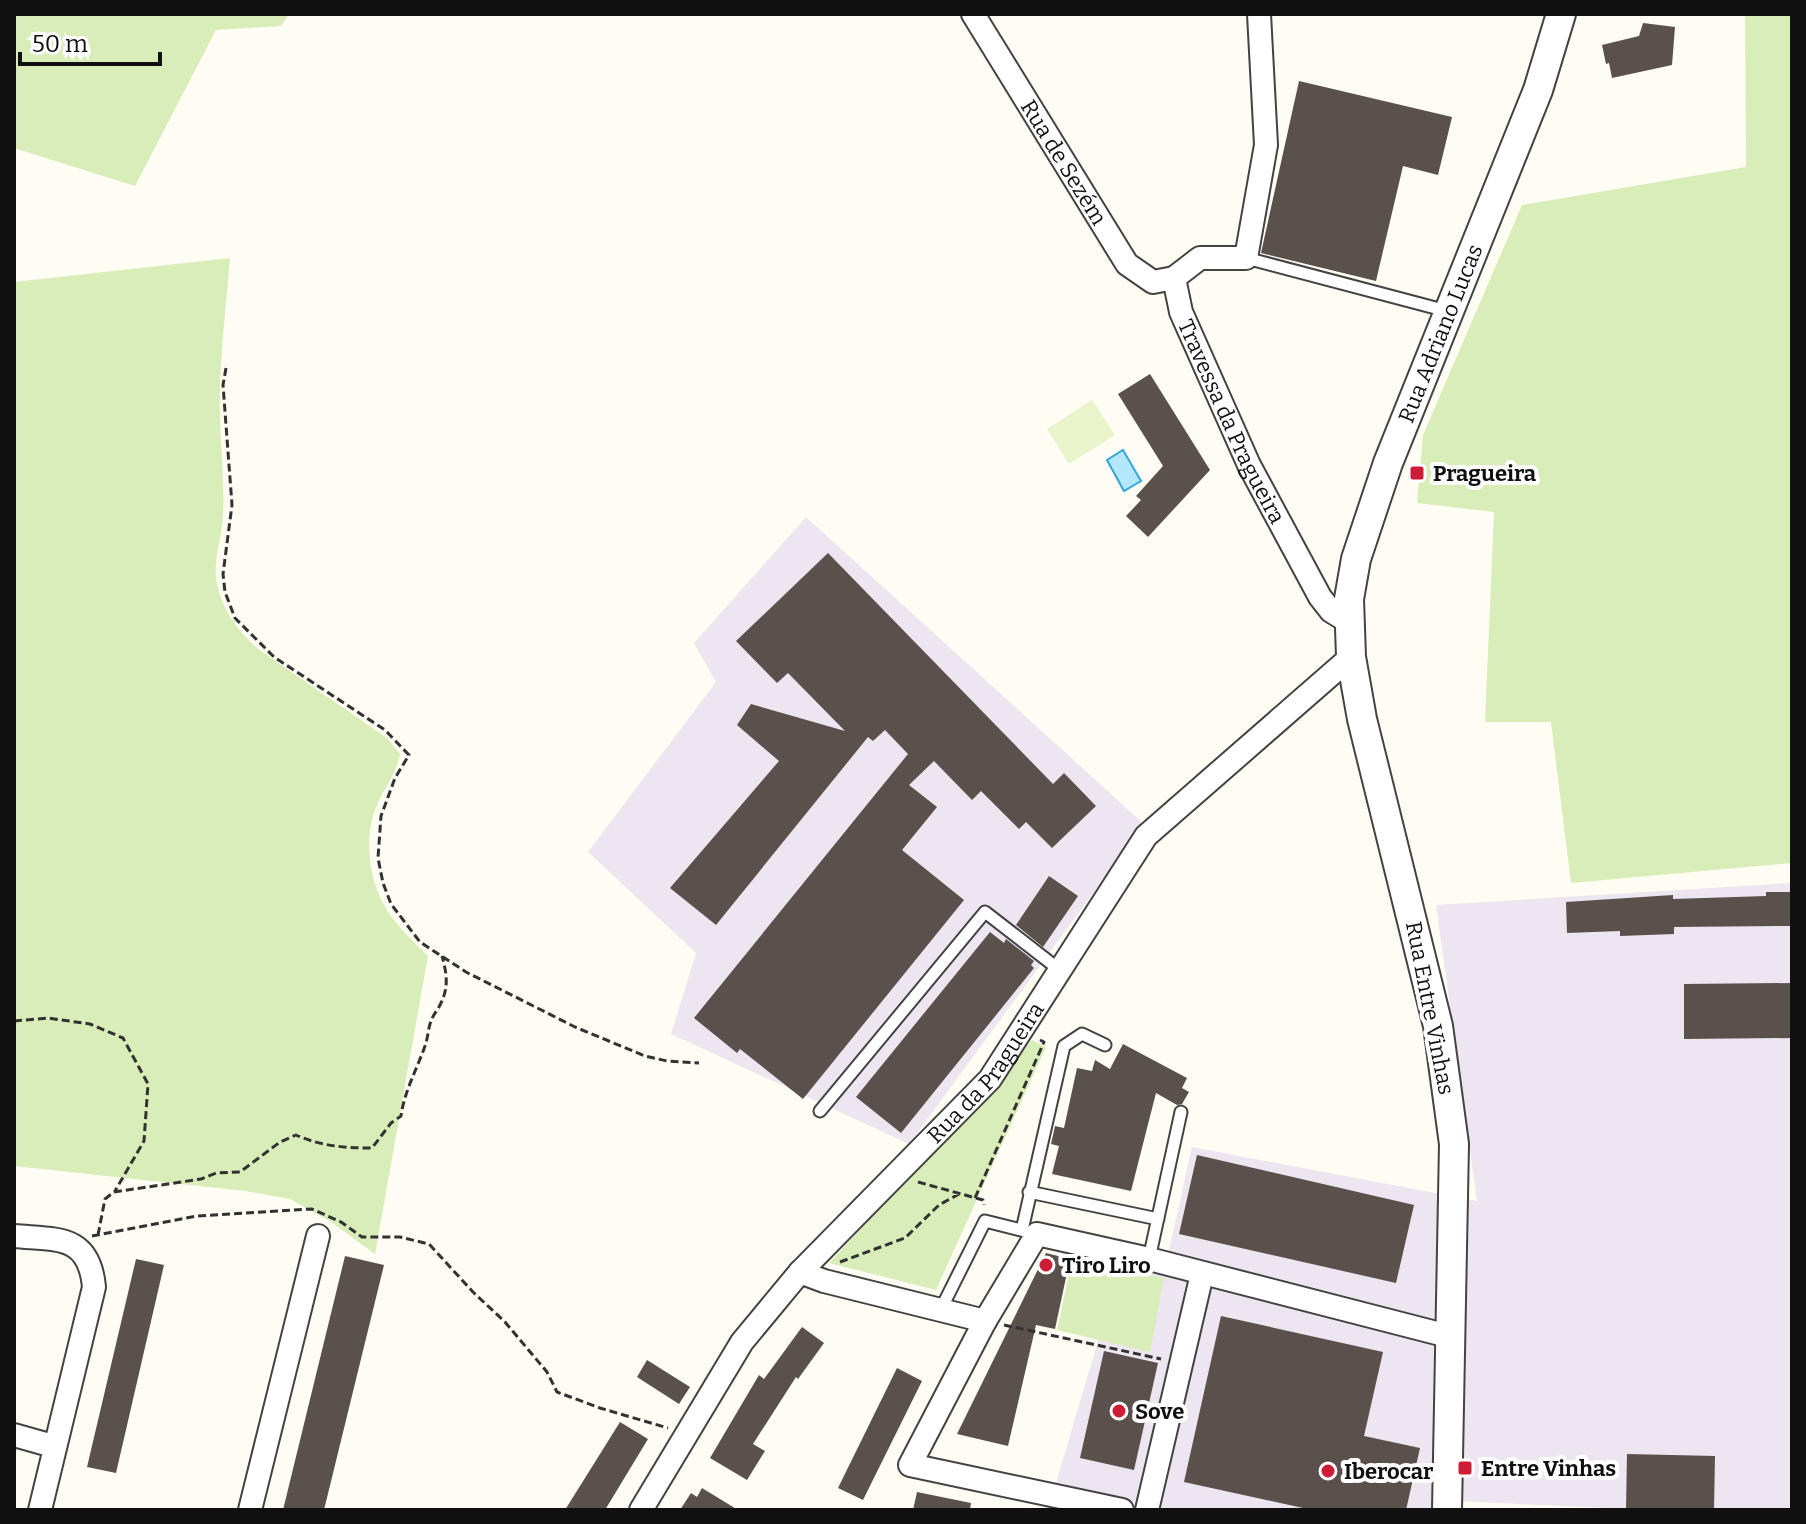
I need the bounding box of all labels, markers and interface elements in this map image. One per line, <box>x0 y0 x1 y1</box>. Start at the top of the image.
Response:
scale bar <box>20 16 160 66</box>
text: 50 m <box>32 30 88 58</box>
street label: Rua de Sezém <box>1015 94 1113 230</box>
street label: Rua Adriano Lucas <box>1392 240 1488 427</box>
street label: Travessa da Pragueira <box>1172 315 1291 528</box>
place label: Pragueira <box>1433 460 1537 487</box>
marker: Pragueira <box>1408 464 1426 482</box>
street label: Rua Entre Vinhas <box>1400 919 1460 1097</box>
street label: Rua da Pragueira <box>921 997 1049 1149</box>
place label: Tiro Liro <box>1062 1252 1151 1279</box>
marker: Tiro Liro <box>1037 1256 1055 1274</box>
place label: Sove <box>1135 1398 1184 1425</box>
marker: Sove <box>1110 1402 1128 1420</box>
place label: Entre Vinhas <box>1481 1455 1616 1482</box>
place label: Iberocar <box>1344 1458 1434 1485</box>
marker: Entre Vinhas <box>1456 1459 1474 1477</box>
marker: Iberocar <box>1319 1462 1337 1480</box>

